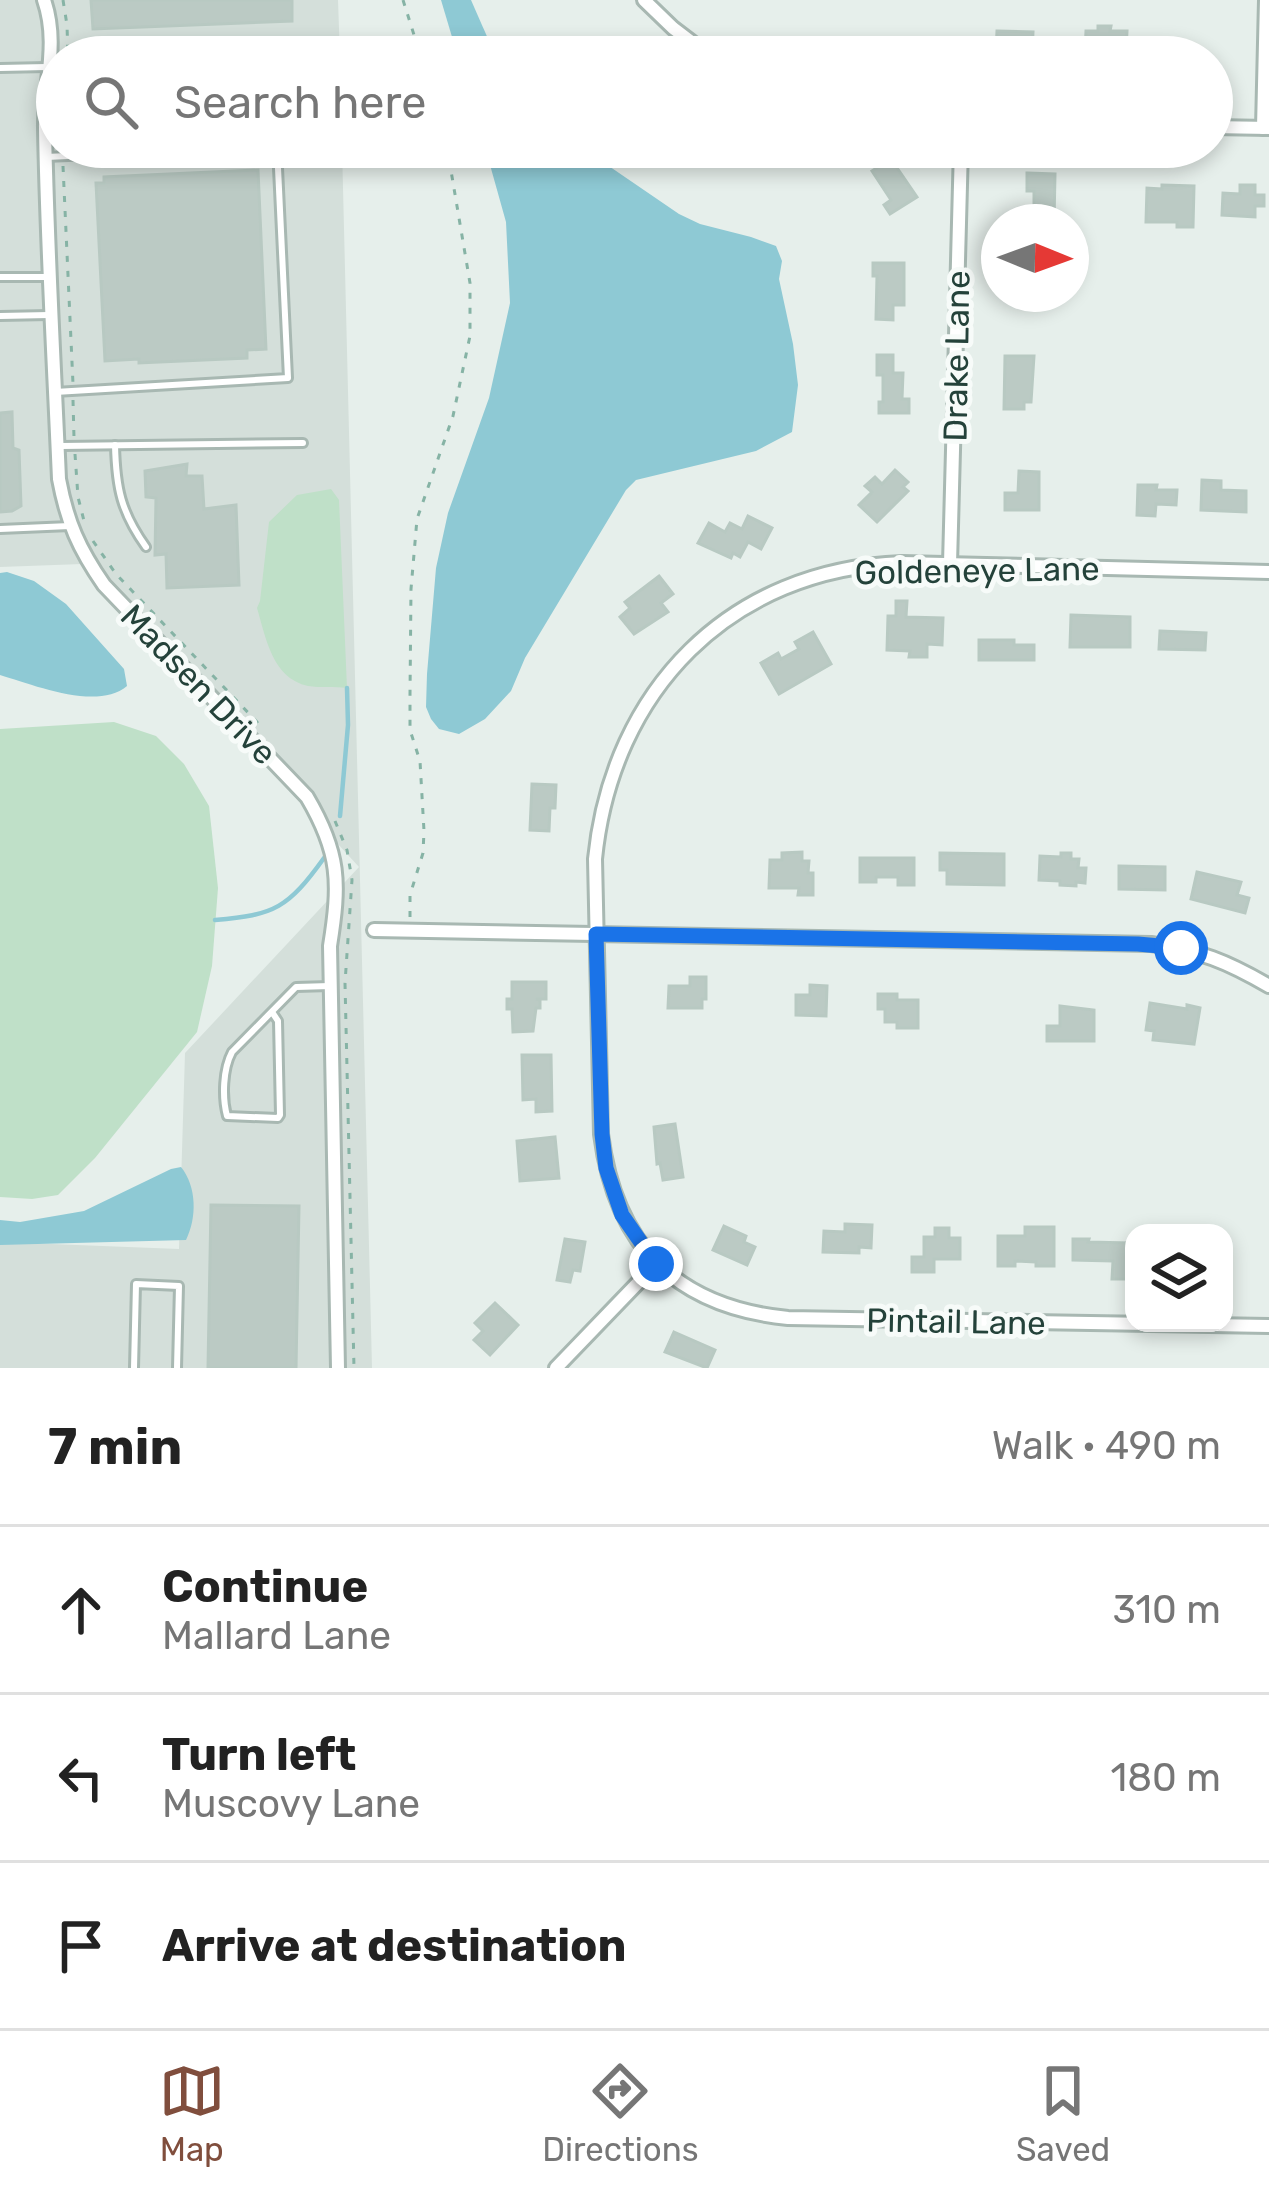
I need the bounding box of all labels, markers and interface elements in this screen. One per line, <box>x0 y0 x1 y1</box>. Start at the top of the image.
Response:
search box <box>36 36 1233 168</box>
icon: search <box>78 69 144 135</box>
text: Search here <box>174 76 426 129</box>
north arrow <box>981 204 1089 312</box>
street label: Drake Lane <box>936 270 977 442</box>
street label: Goldeneye Lane <box>854 549 1100 592</box>
street label: Madsen Drive <box>113 596 285 772</box>
route start <box>1154 921 1208 975</box>
map controls <box>1125 1224 1233 1332</box>
button: layers <box>1125 1224 1233 1332</box>
route end <box>629 1237 683 1291</box>
street label: Pintail Lane <box>866 1300 1046 1343</box>
text: 7 min <box>48 1416 182 1477</box>
text: Walk · 490 m <box>992 1423 1221 1469</box>
text: Continue <box>162 1560 368 1613</box>
icon: ahead <box>48 1577 114 1643</box>
text: 310 m <box>1113 1587 1221 1633</box>
text: Mallard Lane <box>162 1613 391 1659</box>
text: Turn left <box>162 1728 356 1781</box>
icon: left <box>48 1745 114 1811</box>
text: 180 m <box>1111 1755 1221 1801</box>
text: Muscovy Lane <box>162 1781 420 1827</box>
icon: arrive <box>48 1913 114 1979</box>
text: Arrive at destination <box>162 1919 627 1972</box>
tab: Map <box>159 2058 225 2169</box>
tab: Directions <box>542 2058 699 2169</box>
tab: Saved <box>1016 2058 1110 2169</box>

